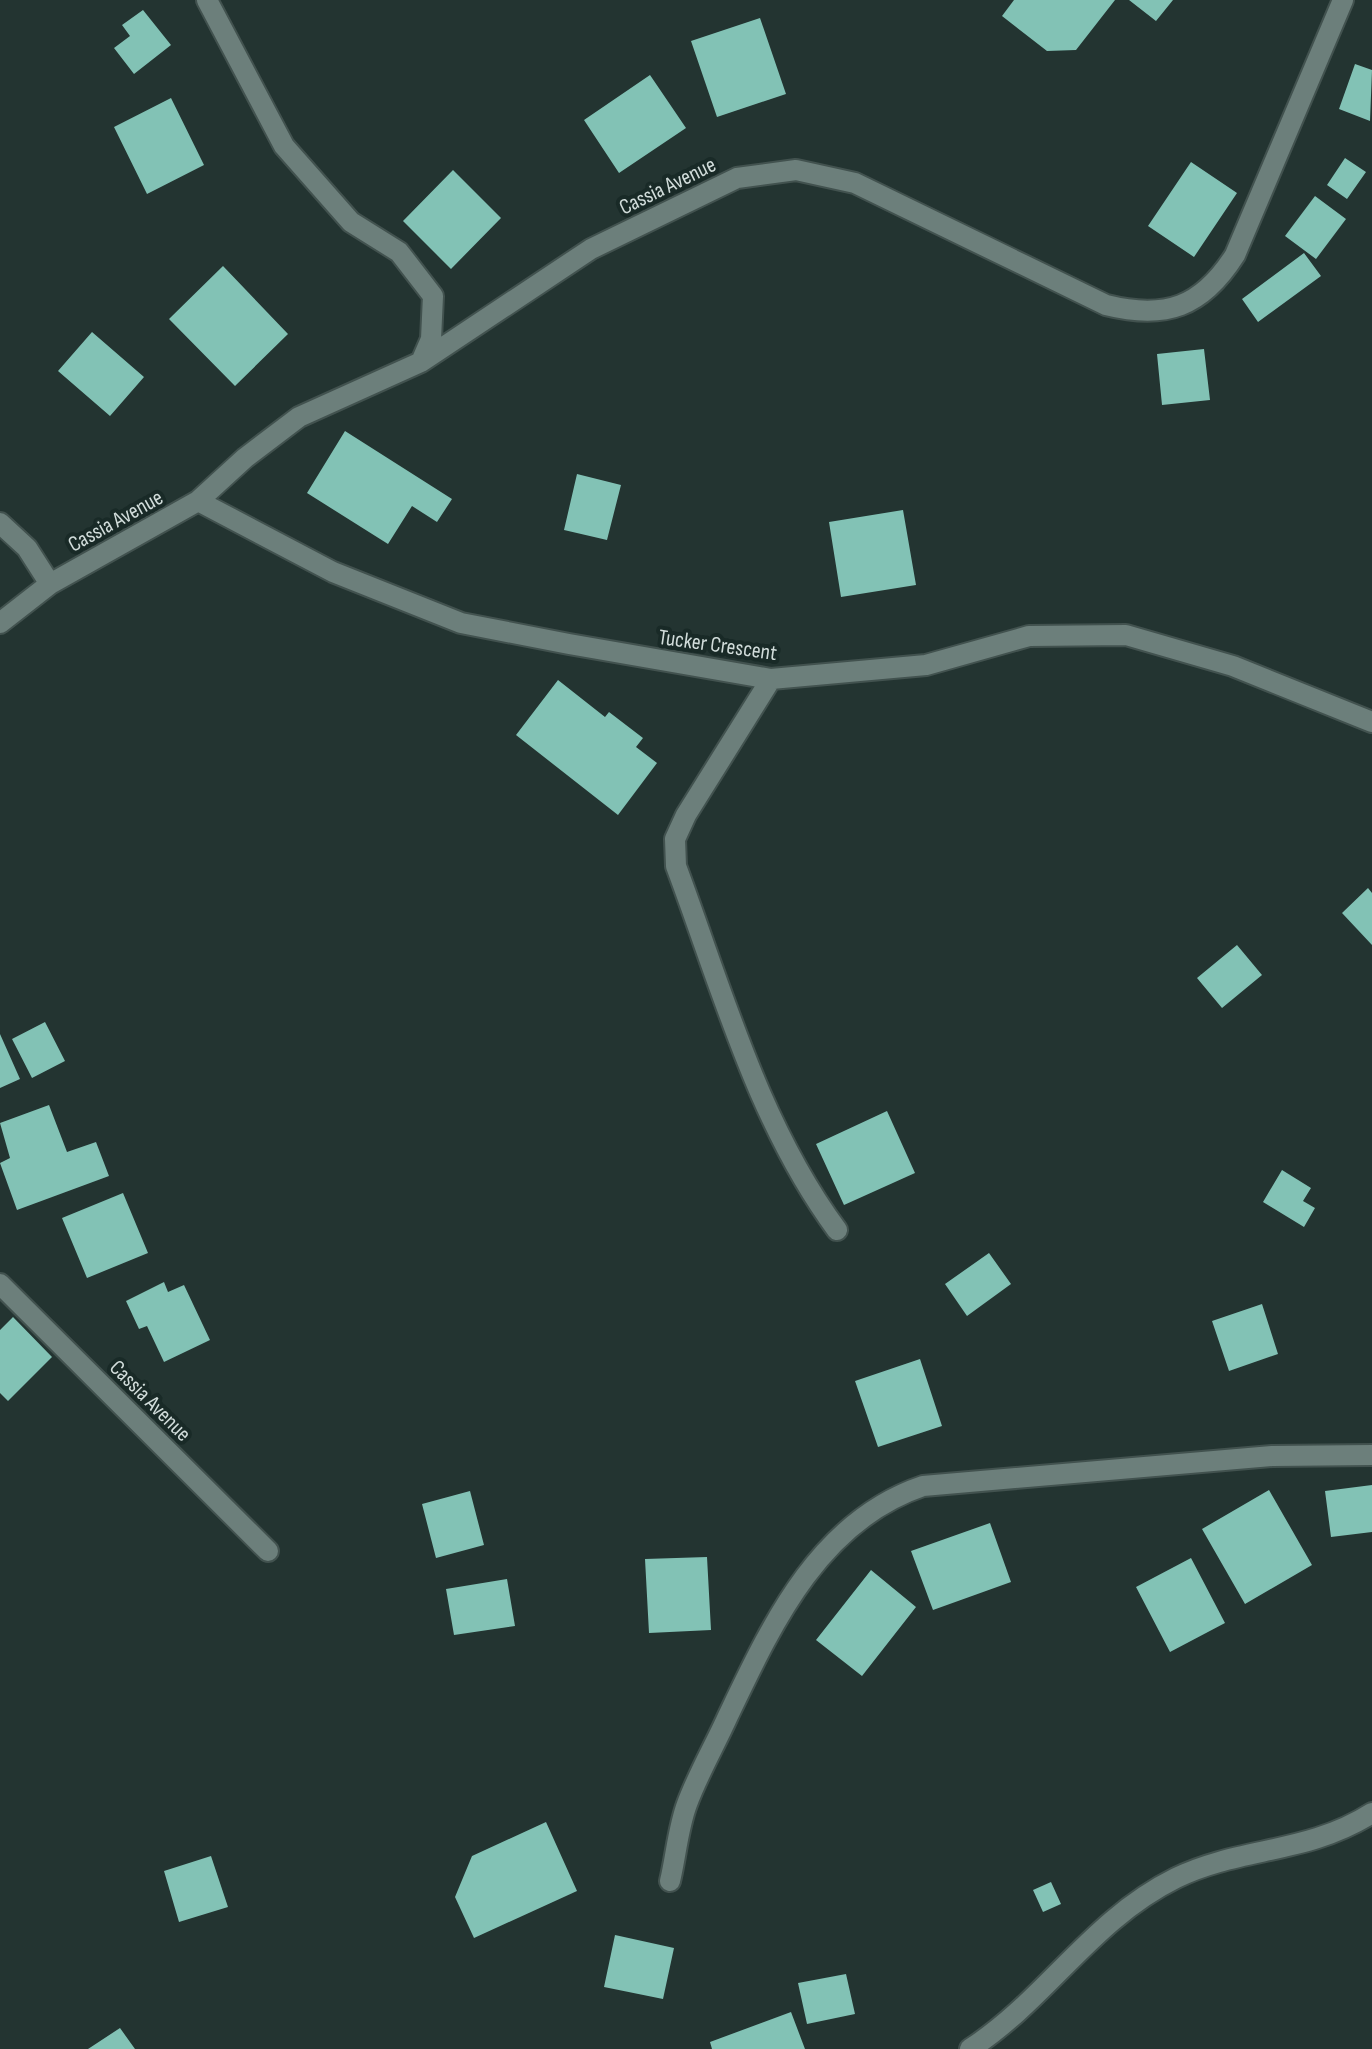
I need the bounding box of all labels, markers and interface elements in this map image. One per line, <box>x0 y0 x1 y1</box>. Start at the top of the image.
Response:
street label: Cassia Avenue <box>615 151 720 221</box>
street label: Cassia Avenue <box>64 484 168 558</box>
street label: Tucker Crescent <box>657 624 779 667</box>
street label: Cassia Avenue <box>104 1355 196 1447</box>

